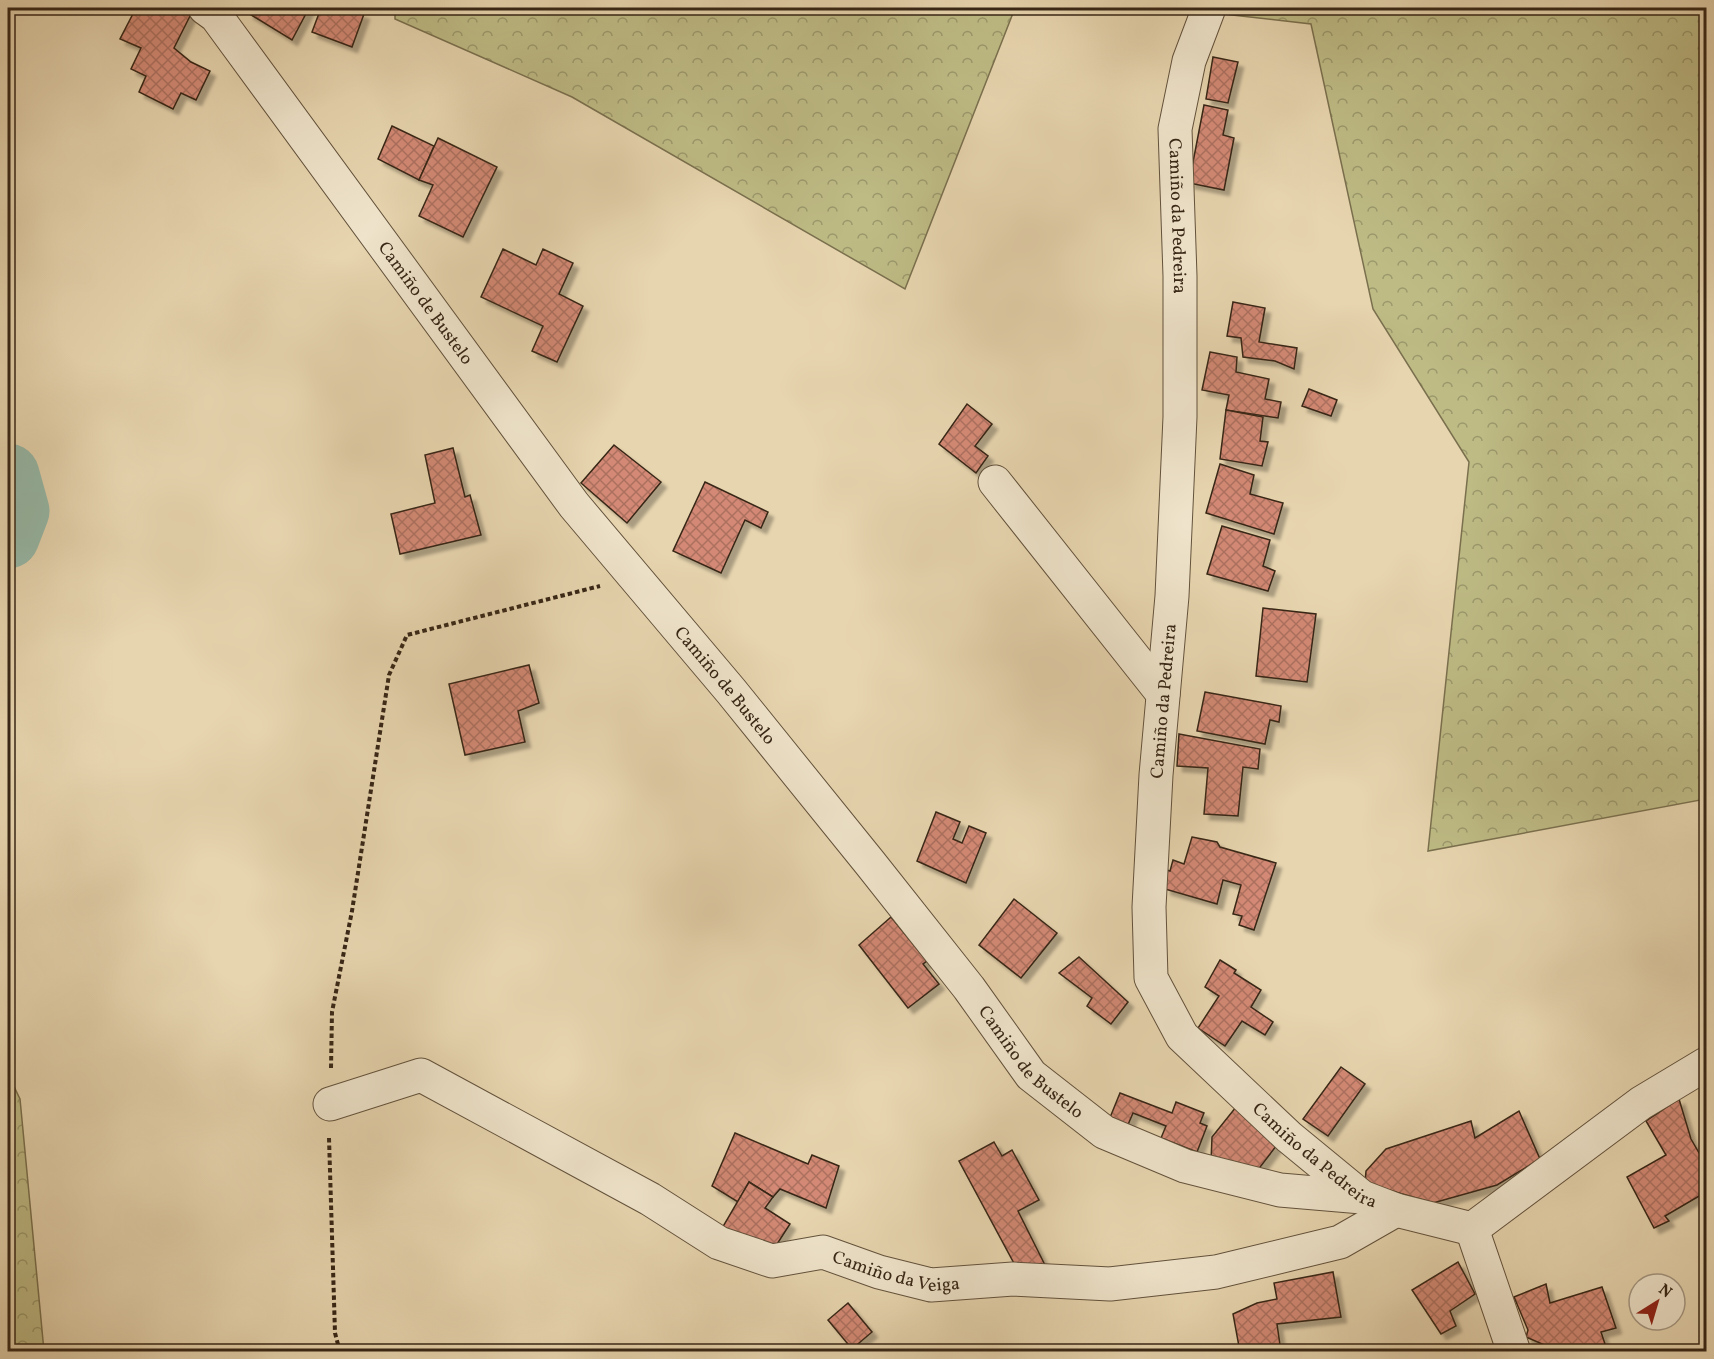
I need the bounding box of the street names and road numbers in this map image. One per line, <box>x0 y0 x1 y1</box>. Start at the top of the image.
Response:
street label: Camiño da Pedreira <box>1161 138 1191 294</box>
street label: Camiño de Bustelo <box>371 237 478 370</box>
street label: Camiño de Bustelo <box>668 622 781 751</box>
street label: Camiño da Pedreira <box>1145 623 1184 780</box>
street label: Camiño de Bustelo <box>971 1001 1088 1125</box>
street label: Camiño da Pedreira <box>1246 1097 1380 1215</box>
street label: Camiño da Veiga <box>829 1245 961 1299</box>

